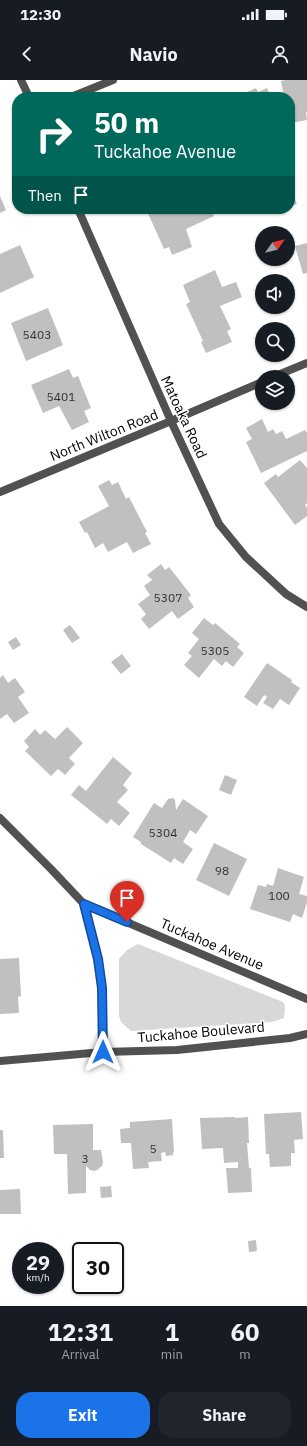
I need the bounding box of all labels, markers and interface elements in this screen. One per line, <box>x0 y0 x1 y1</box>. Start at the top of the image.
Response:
text: 12:30 <box>20 5 61 24</box>
icon: back <box>16 43 38 65</box>
text: Navio <box>129 43 178 66</box>
icon: person <box>269 43 291 65</box>
text: 50 m <box>94 104 159 141</box>
icon: right <box>28 108 80 160</box>
text: Tuckahoe Avenue <box>94 140 236 163</box>
icon: arrive <box>70 184 92 206</box>
text: Then <box>28 186 62 205</box>
north arrow <box>255 226 295 266</box>
map controls <box>255 226 295 410</box>
button: sound <box>255 274 295 314</box>
button: search <box>255 322 295 362</box>
house number: 5403 <box>23 327 51 342</box>
button: layers <box>255 370 295 410</box>
street label: Matoaka Road <box>157 373 211 461</box>
house number: 5401 <box>47 389 75 404</box>
street label: North Wilton Road <box>47 405 161 465</box>
house number: 5307 <box>154 590 182 605</box>
house number: 5305 <box>201 643 229 658</box>
house number: 5304 <box>149 825 177 840</box>
house number: 98 <box>215 863 229 878</box>
pin <box>110 881 144 922</box>
icon: arrive <box>116 887 138 909</box>
house number: 100 <box>268 888 290 903</box>
street label: Tuckahoe Avenue <box>158 914 267 974</box>
street label: Tuckahoe Boulevard <box>137 1017 265 1047</box>
position arrow <box>82 1031 124 1073</box>
house number: 5 <box>149 1141 157 1156</box>
house number: 3 <box>81 1151 89 1166</box>
speed limit sign: 30 <box>72 1242 124 1294</box>
text: 29 <box>26 1249 50 1276</box>
text: km/h <box>26 1271 50 1284</box>
text: 12:31 <box>48 1316 113 1348</box>
text: 1 <box>165 1316 179 1348</box>
text: 60 <box>230 1316 259 1348</box>
text: Arrival <box>61 1346 99 1363</box>
text: min <box>161 1346 183 1363</box>
text: m <box>239 1346 251 1363</box>
button: Exit <box>16 1392 150 1438</box>
button: Share <box>158 1392 291 1438</box>

